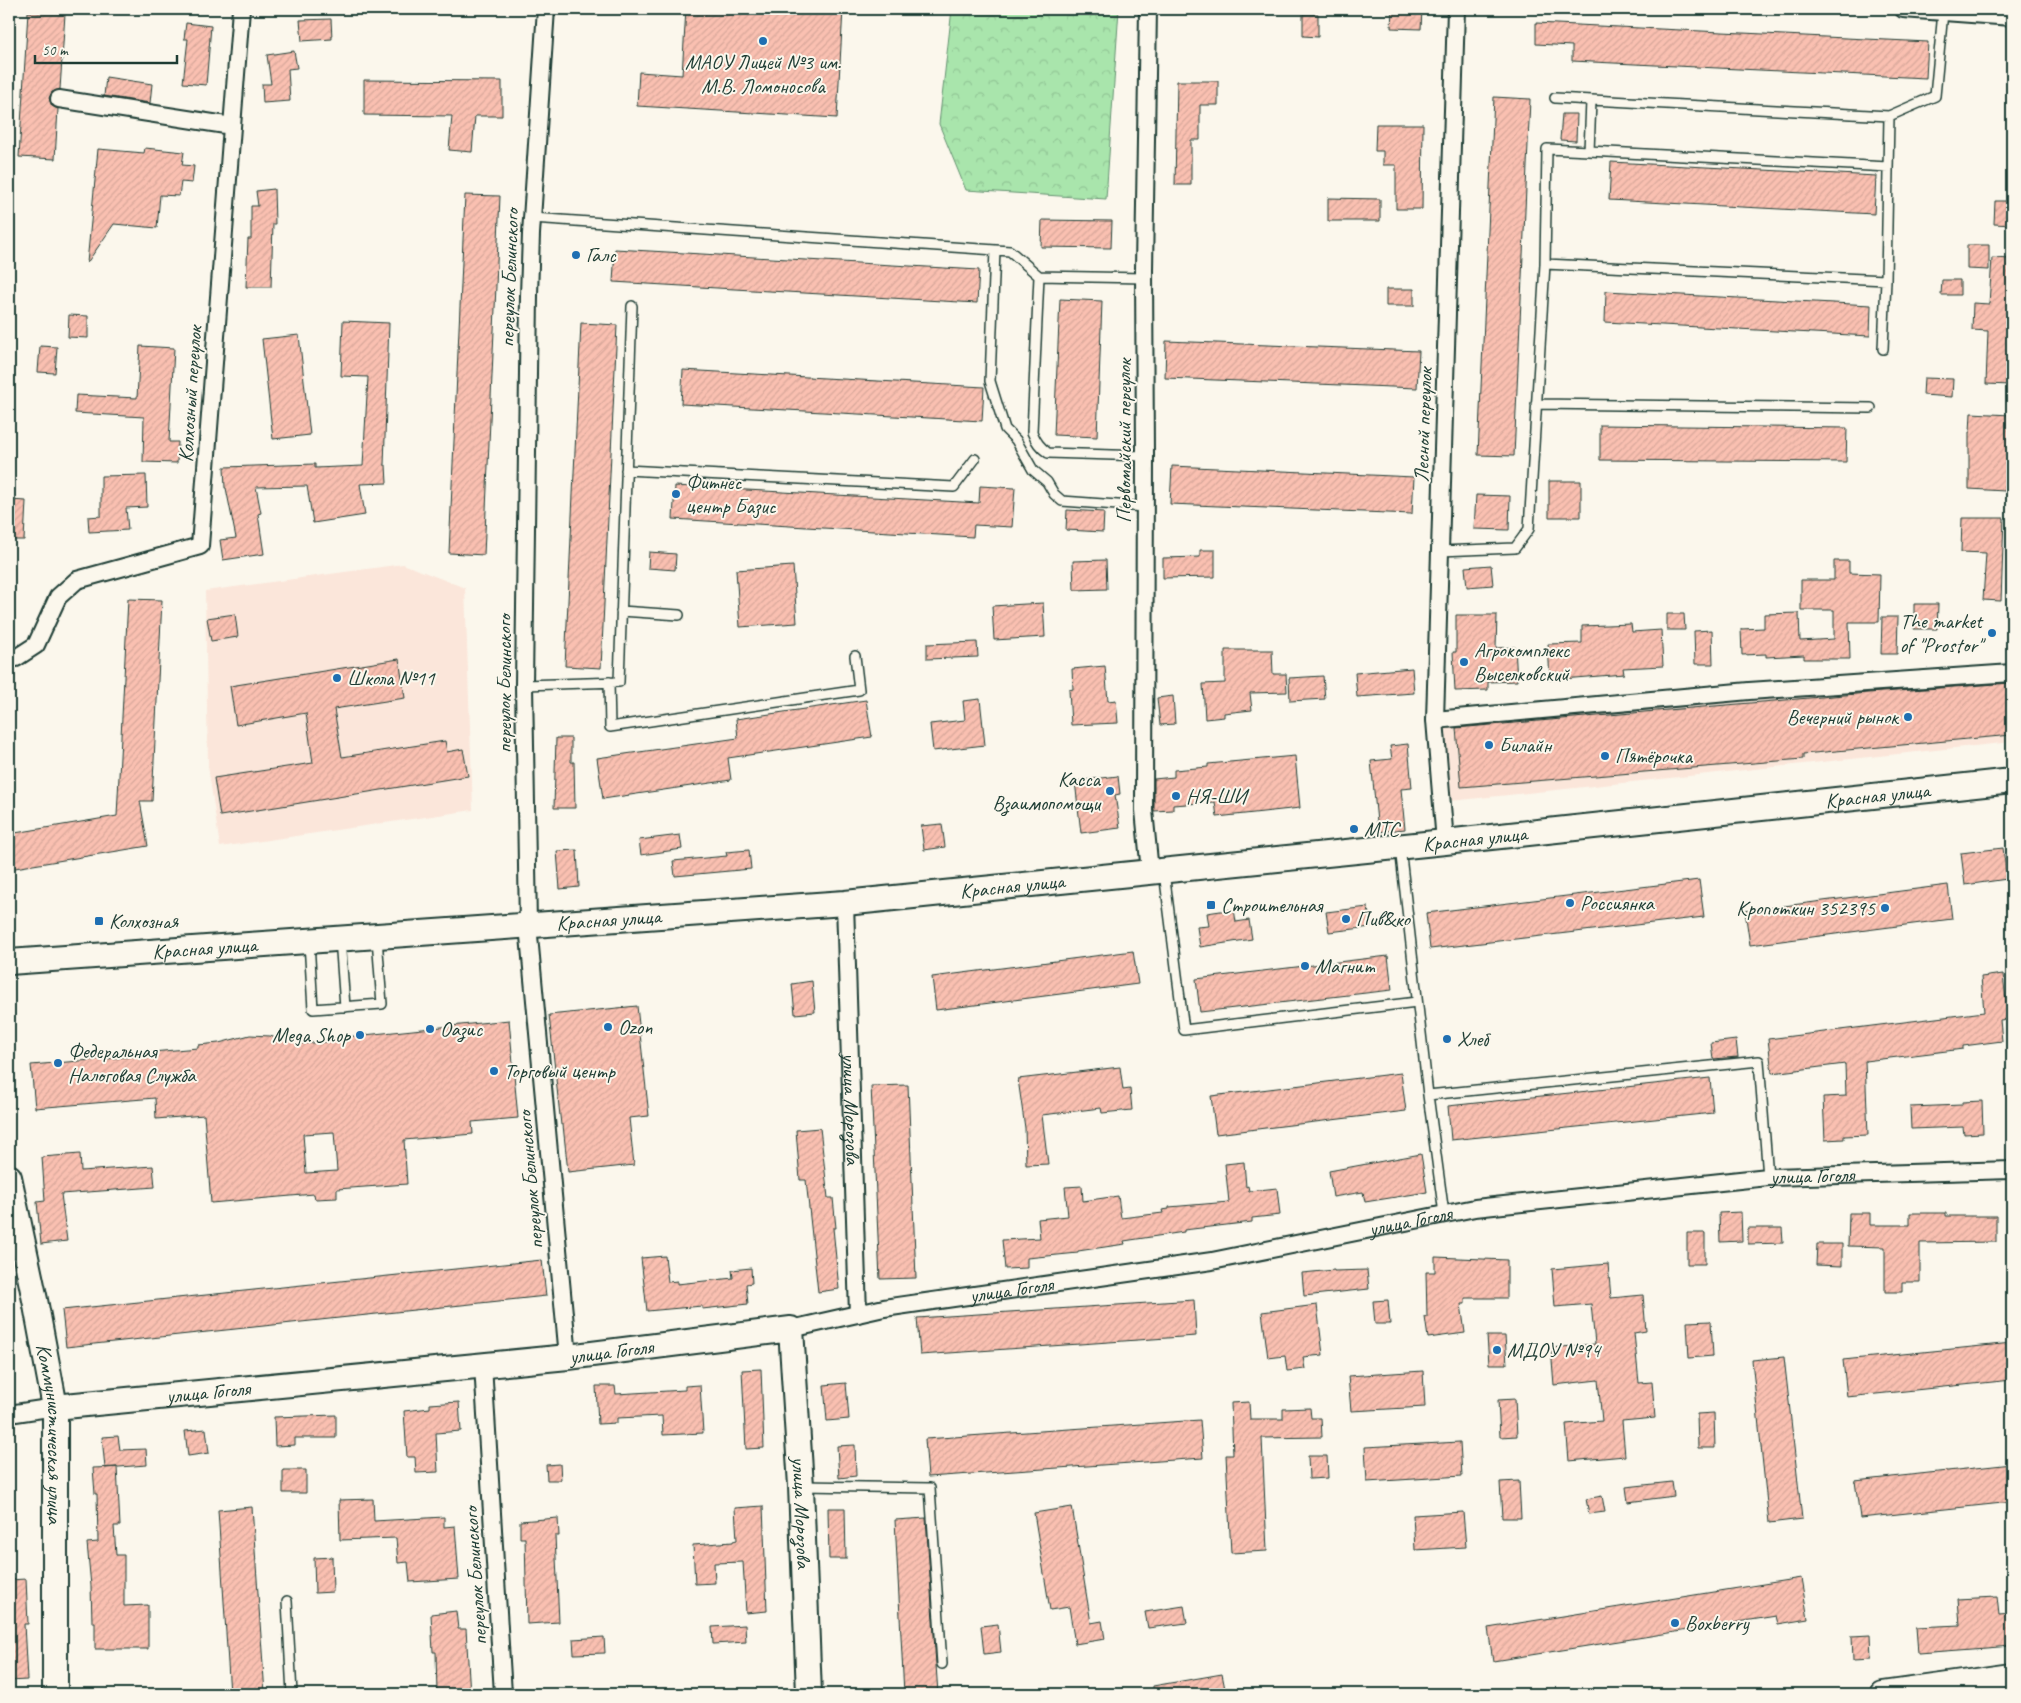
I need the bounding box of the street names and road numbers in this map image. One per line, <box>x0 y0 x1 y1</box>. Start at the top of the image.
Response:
street label: переулок Белинского <box>494 206 525 348</box>
street label: Колхозный переулок <box>172 323 208 463</box>
street label: Первомайский переулок <box>1111 357 1137 523</box>
street label: Лесной переулок <box>1408 365 1438 483</box>
street label: переулок Белинского <box>491 612 517 753</box>
street label: Красная улица <box>1824 777 1933 814</box>
street label: Красная улица <box>1421 820 1531 857</box>
street label: Красная улица <box>959 868 1068 904</box>
street label: Красная улица <box>555 903 664 936</box>
street label: Красная улица <box>151 931 260 965</box>
street label: улица Морозова <box>837 1051 866 1167</box>
street label: переулок Белинского <box>511 1107 549 1250</box>
street label: улица Гоголя <box>1768 1161 1857 1190</box>
street label: улица Гоголя <box>1365 1200 1456 1242</box>
street label: улица Гоголя <box>966 1271 1057 1309</box>
street label: улица Гоголя <box>566 1333 656 1370</box>
street label: Коммунистическая улица <box>30 1342 68 1526</box>
street label: улица Гоголя <box>163 1375 253 1409</box>
street label: улица Морозова <box>786 1454 817 1571</box>
street label: переулок Белинского <box>457 1503 493 1646</box>

